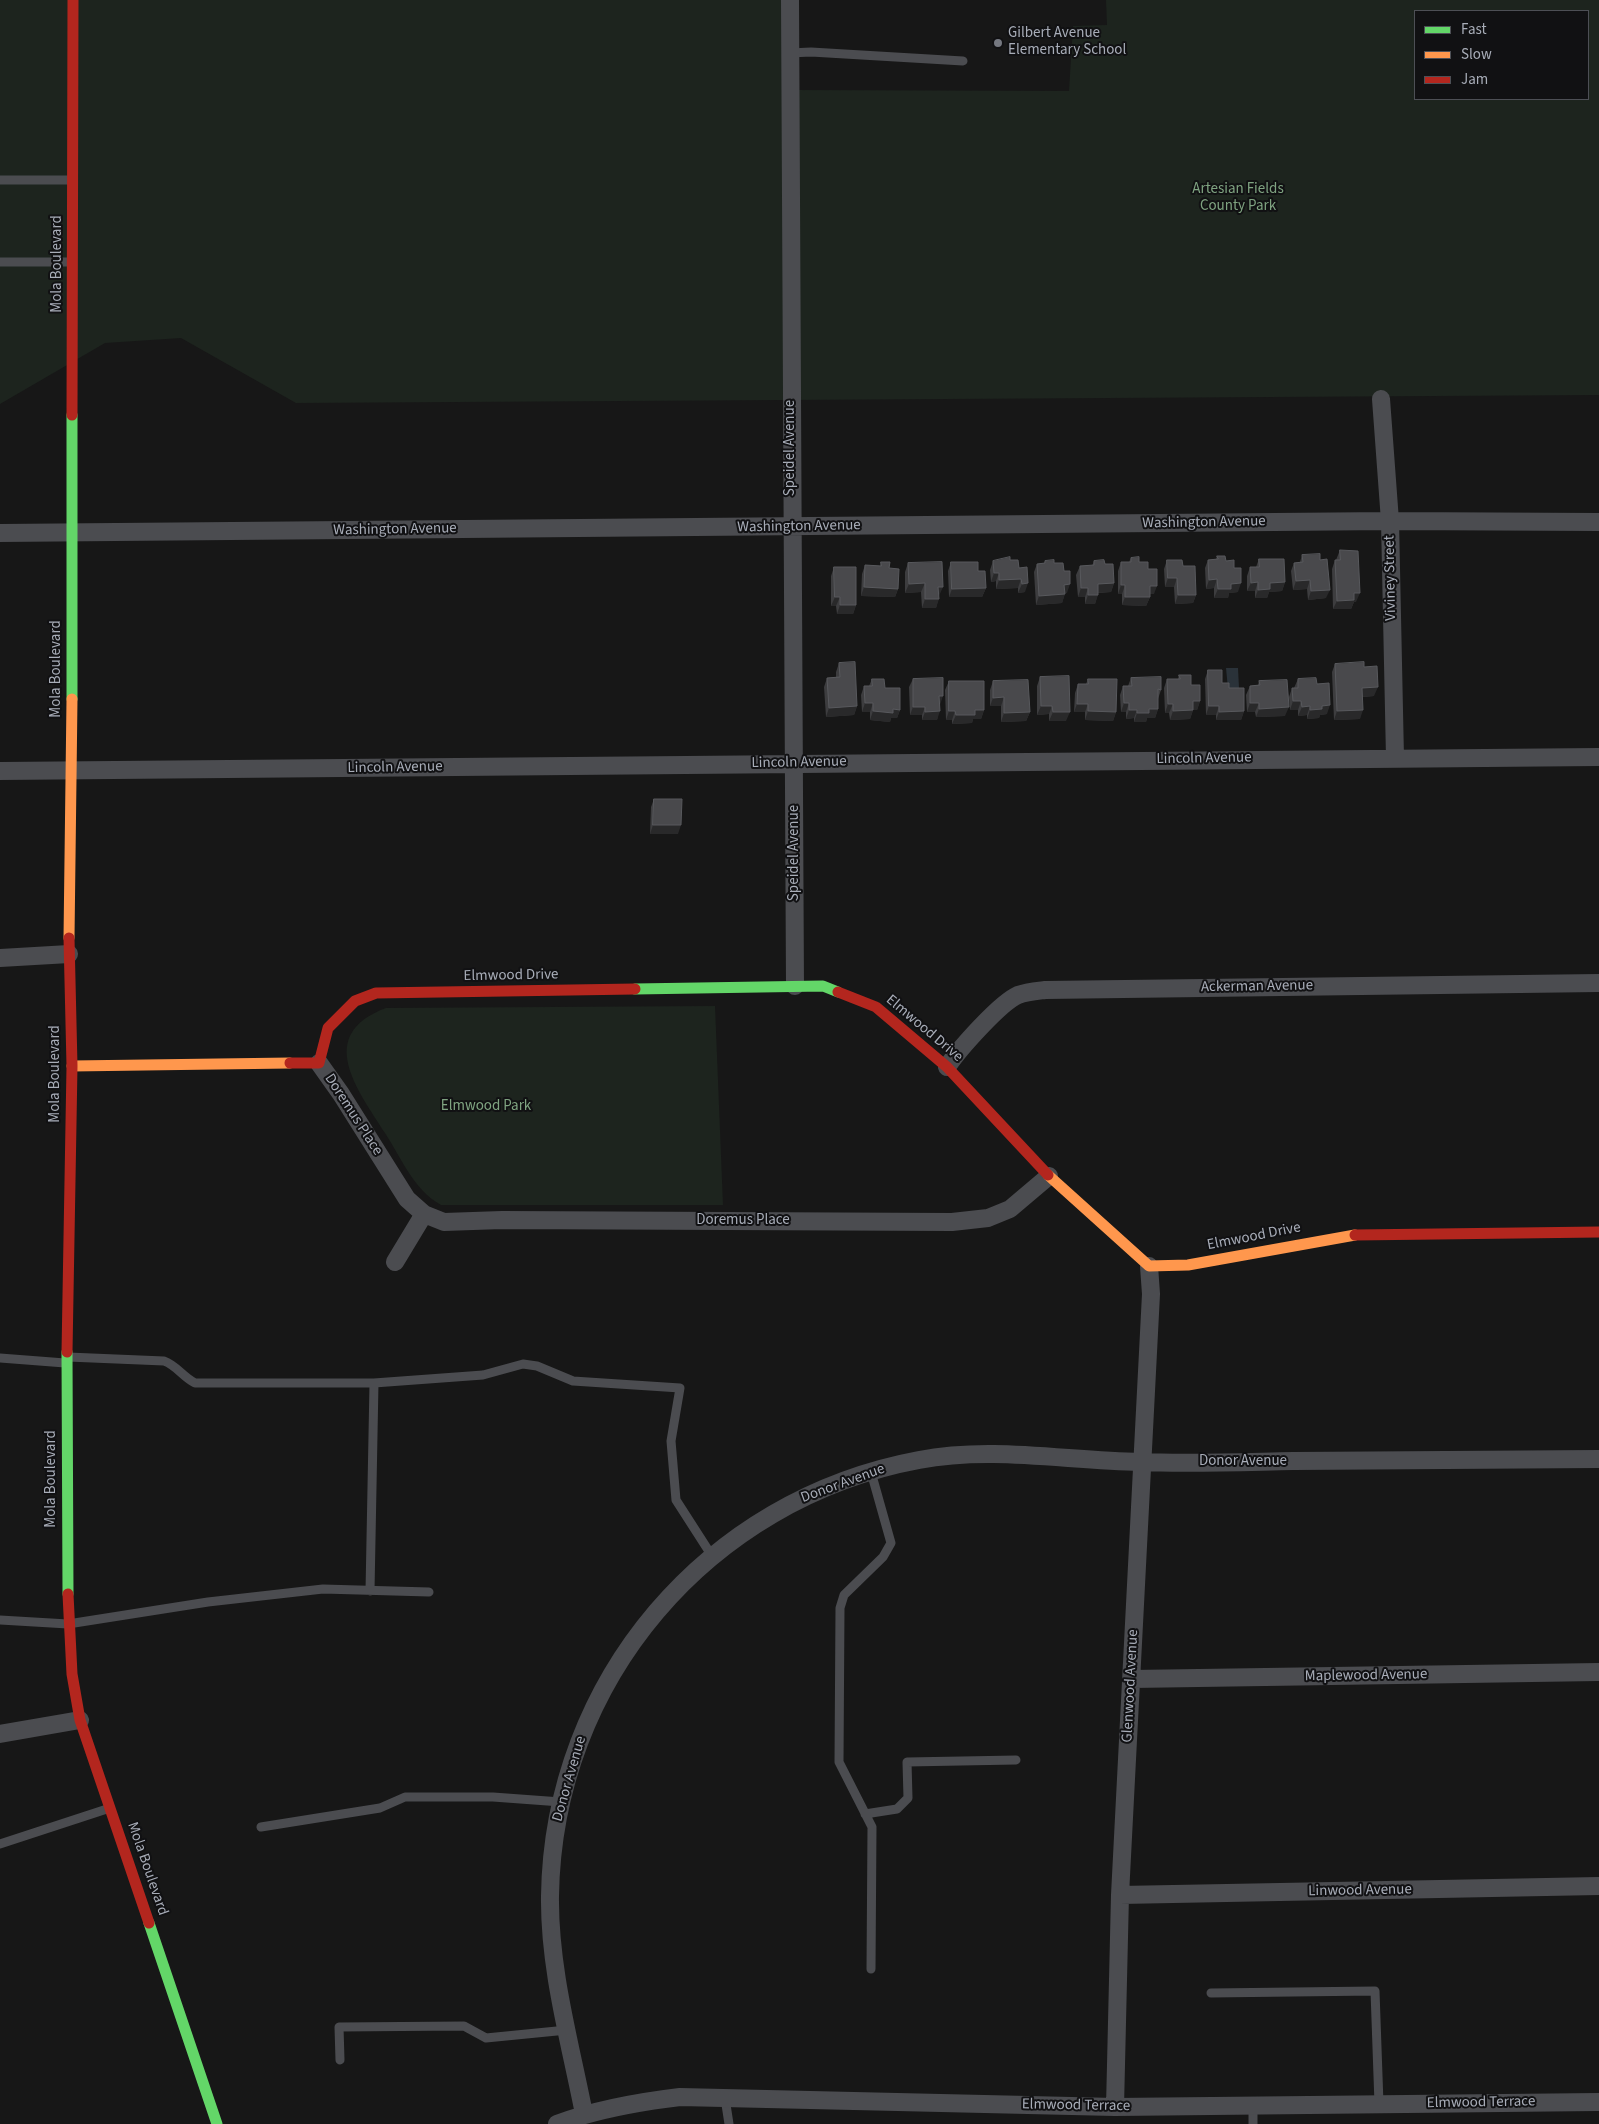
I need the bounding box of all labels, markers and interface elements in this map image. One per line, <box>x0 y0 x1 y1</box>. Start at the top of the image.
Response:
legend <box>1414 10 1589 100</box>
text: Fast <box>1461 19 1487 40</box>
place label: Gilbert Avenue Elementary School <box>1008 25 1126 60</box>
marker: Gilbert Avenue Elementary School <box>992 37 1004 49</box>
text: Slow <box>1461 44 1492 65</box>
text: Jam <box>1461 69 1488 90</box>
park label: Artesian Fields County Park <box>1192 181 1284 216</box>
street label: Mola Boulevard <box>49 215 67 313</box>
street label: Speidel Avenue <box>782 400 800 496</box>
street label: Washington Avenue <box>1142 513 1266 533</box>
street label: Washington Avenue <box>737 517 861 537</box>
street label: Washington Avenue <box>333 520 457 540</box>
street label: Viviney Street <box>1381 535 1401 621</box>
street label: Mola Boulevard <box>48 620 66 718</box>
street label: Lincoln Avenue <box>1156 749 1252 769</box>
street label: Lincoln Avenue <box>751 753 847 773</box>
street label: Lincoln Avenue <box>347 758 443 778</box>
street label: Speidel Avenue <box>786 805 804 901</box>
street label: Elmwood Drive <box>463 966 559 986</box>
street label: Ackerman Avenue <box>1201 977 1313 997</box>
street label: Elmwood Drive <box>882 992 966 1066</box>
street label: Mola Boulevard <box>47 1025 65 1123</box>
street label: Doremus Place <box>320 1071 386 1159</box>
park label: Elmwood Park <box>441 1098 531 1116</box>
street label: Doremus Place <box>696 1212 790 1230</box>
street label: Elmwood Drive <box>1206 1219 1302 1255</box>
street label: Mola Boulevard <box>43 1430 61 1528</box>
street label: Donor Avenue <box>1199 1453 1287 1471</box>
street label: Donor Avenue <box>799 1460 887 1508</box>
street label: Glenwood Avenue <box>1119 1629 1143 1743</box>
street label: Maplewood Avenue <box>1305 1666 1427 1686</box>
street label: Donor Avenue <box>549 1734 591 1824</box>
street label: Mola Boulevard <box>123 1820 171 1918</box>
street label: Linwood Avenue <box>1308 1881 1412 1901</box>
street label: Elmwood Terrace <box>1427 2093 1535 2113</box>
street label: Elmwood Terrace <box>1022 2096 1130 2116</box>

